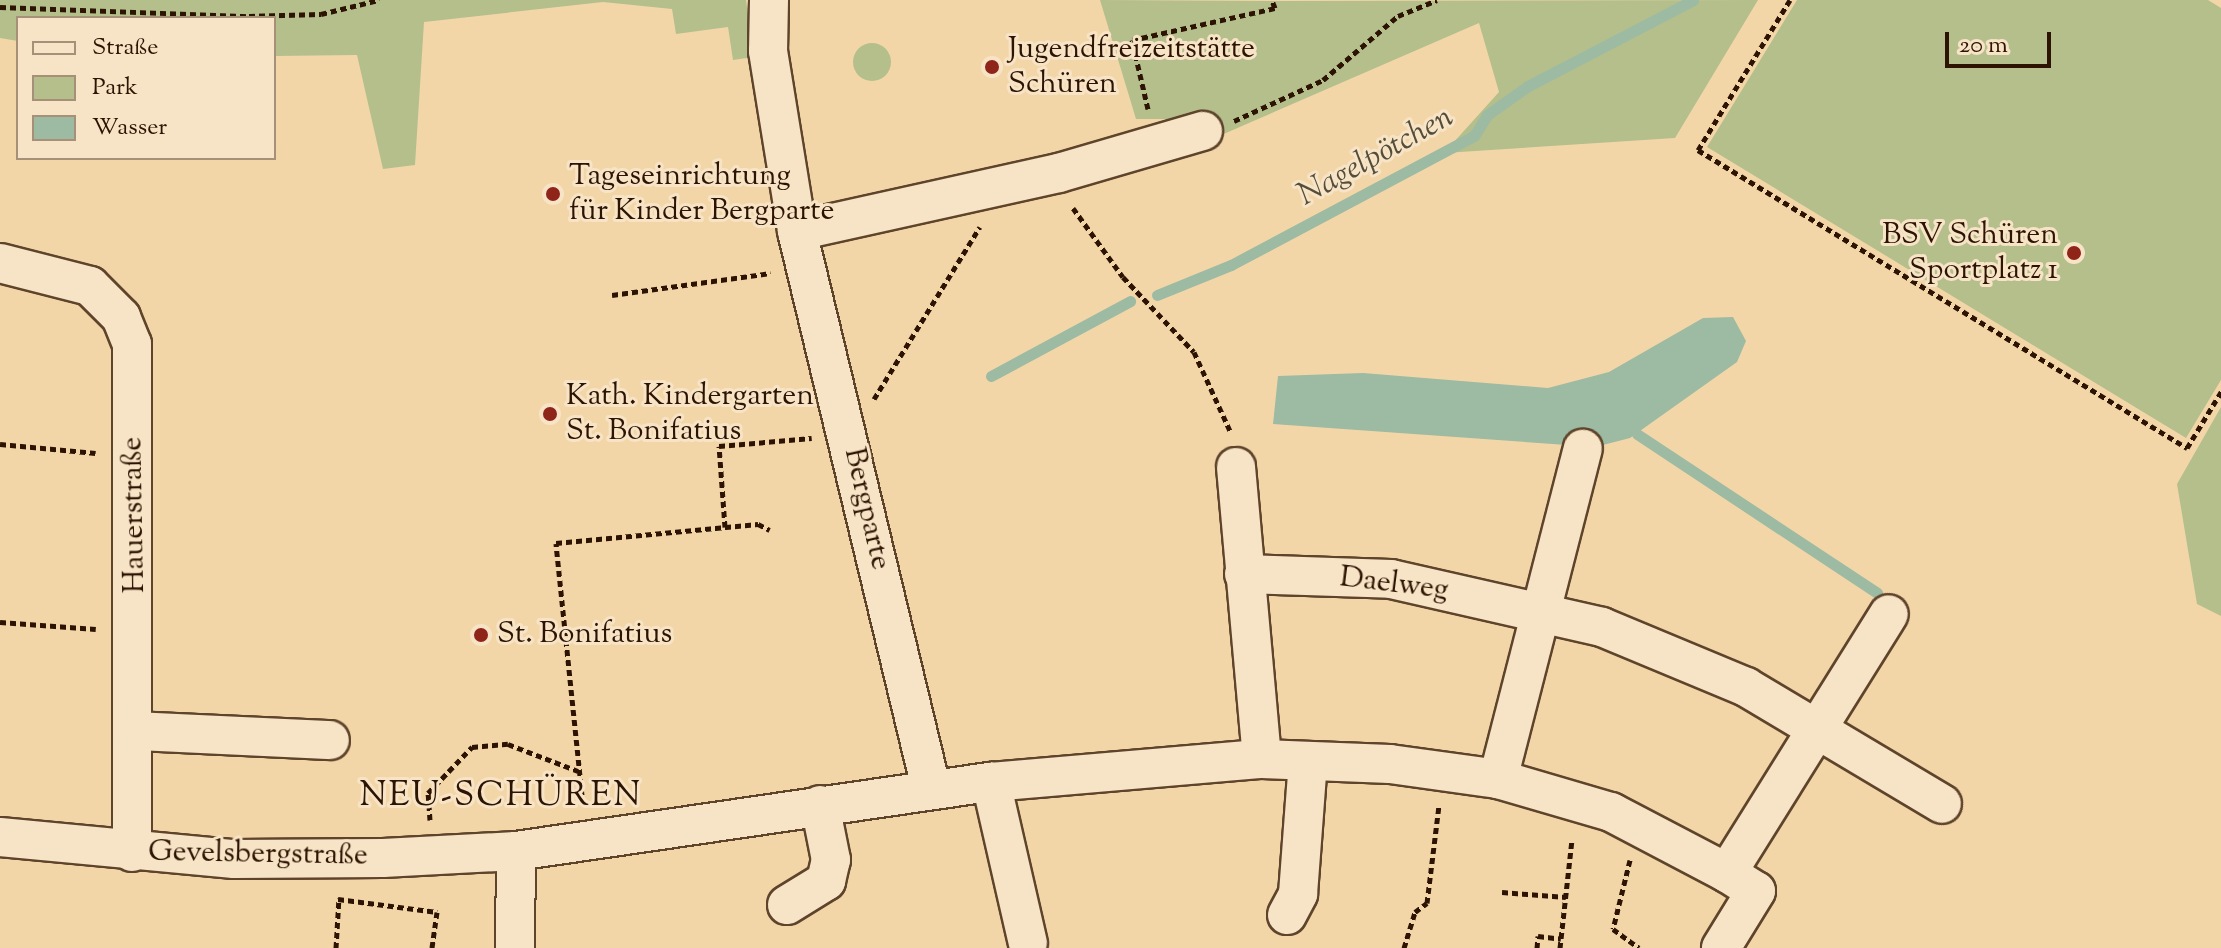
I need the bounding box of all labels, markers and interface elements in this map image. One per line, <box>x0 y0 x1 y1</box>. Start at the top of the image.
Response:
legend <box>16 16 276 160</box>
scale bar <box>1949 16 2055 66</box>
text: 20 m <box>1959 29 2008 63</box>
text: Straße <box>92 31 158 65</box>
place label: Jugendfreizeitstätte Schüren <box>1008 32 1255 102</box>
marker: Jugendfreizeitstätte Schüren <box>983 58 1001 76</box>
text: Park <box>92 71 138 105</box>
water label: Nagelpötchen <box>1292 99 1460 215</box>
text: Wasser <box>92 111 167 145</box>
place label: Tageseinrichtung für Kinder Bergparte <box>569 159 835 230</box>
marker: Tageseinrichtung für Kinder Bergparte <box>544 185 562 203</box>
place label: BSV Schüren Sportplatz 1 <box>1882 218 2058 288</box>
marker: BSV Schüren Sportplatz 1 <box>2065 244 2083 262</box>
place label: Kath. Kindergarten St. Bonifatius <box>566 379 814 450</box>
marker: Kath. Kindergarten St. Bonifatius <box>541 405 559 423</box>
street label: Hauerstraße <box>116 436 154 594</box>
street label: Bergparte <box>834 444 898 574</box>
street label: Daelweg <box>1338 560 1450 610</box>
place label: St. Bonifatius <box>497 617 672 653</box>
marker: St. Bonifatius <box>472 626 490 644</box>
district label: NEU-SCHÜREN <box>360 777 642 817</box>
street label: Gevelsbergstraße <box>148 835 368 875</box>

